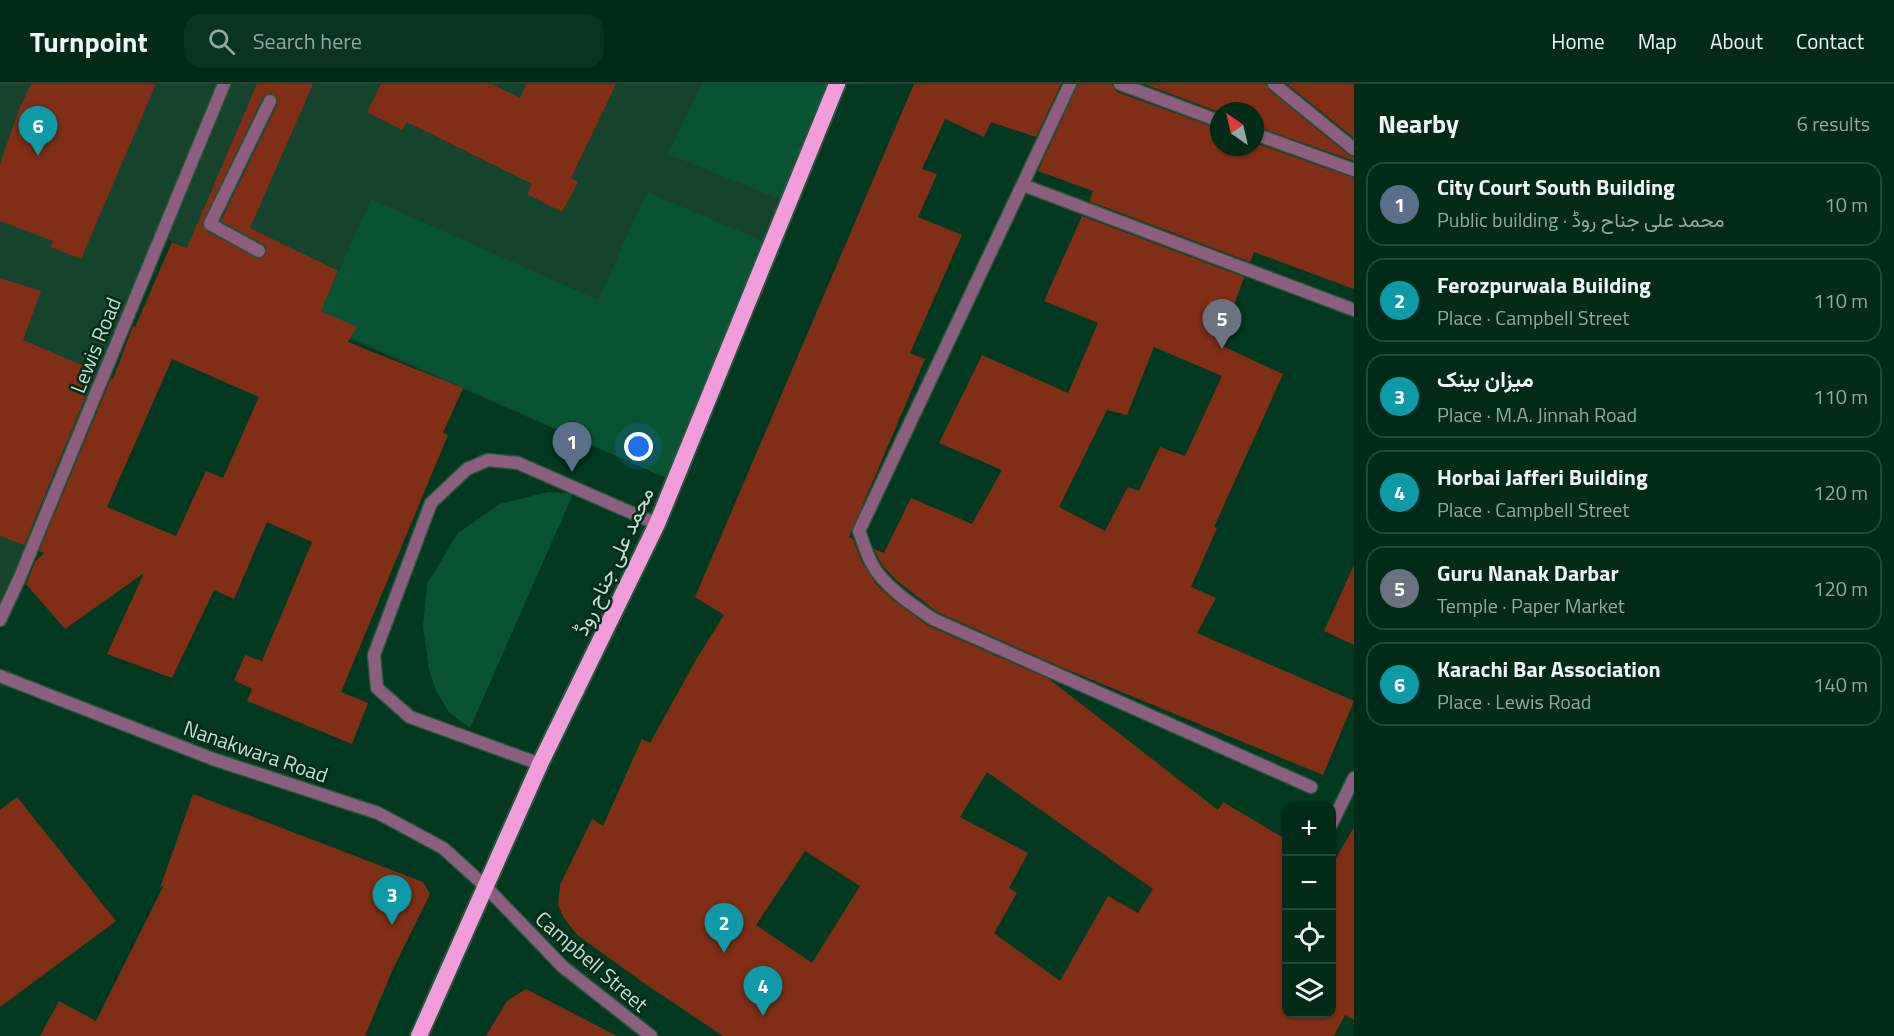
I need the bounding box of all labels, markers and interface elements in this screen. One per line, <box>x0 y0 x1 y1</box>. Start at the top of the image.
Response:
search box <box>184 14 604 68</box>
text: Turnpoint <box>30 20 148 63</box>
text: Search here <box>253 24 362 58</box>
icon: search <box>205 25 238 58</box>
text: Home <box>1551 25 1605 57</box>
text: Map <box>1638 25 1677 57</box>
text: About <box>1710 25 1763 57</box>
text: Contact <box>1796 25 1864 57</box>
north arrow <box>1210 102 1264 156</box>
text: Nearby <box>1378 104 1459 143</box>
pin: 6 <box>18 106 57 156</box>
text: 6 results <box>1797 108 1870 139</box>
text: City Court South Building <box>1437 170 1675 204</box>
text: 1 <box>1394 189 1405 220</box>
text: 10 m <box>1824 189 1868 220</box>
text: Public building · محمد علی جناح روڈ <box>1437 204 1725 235</box>
text: Ferozpurwala Building <box>1437 268 1651 302</box>
text: 2 <box>1394 285 1405 316</box>
text: 110 m <box>1813 285 1868 316</box>
street label: Lewis Road <box>61 292 129 398</box>
pin: 5 <box>1202 300 1242 349</box>
text: Place · Campbell Street <box>1437 302 1629 333</box>
text: میزان بینک <box>1437 362 1534 396</box>
text: 3 <box>1394 381 1405 412</box>
text: 110 m <box>1813 381 1868 412</box>
text: Place · M.A. Jinnah Road <box>1437 399 1637 430</box>
pin: 1 <box>552 422 592 472</box>
your location <box>624 432 653 461</box>
text: Horbai Jafferi Building <box>1437 460 1648 494</box>
text: 4 <box>1394 477 1405 508</box>
text: 120 m <box>1813 477 1868 508</box>
street label: محمد علی جناح روڈ <box>565 481 661 641</box>
text: Place · Campbell Street <box>1437 494 1629 525</box>
text: Guru Nanak Darbar <box>1437 556 1619 590</box>
text: 5 <box>1394 573 1405 604</box>
text: 120 m <box>1813 573 1868 604</box>
text: Temple · Paper Market <box>1437 590 1625 621</box>
text: Karachi Bar Association <box>1437 652 1661 686</box>
text: 6 <box>1394 669 1405 700</box>
text: 140 m <box>1813 669 1868 700</box>
text: Place · Lewis Road <box>1437 686 1591 717</box>
street label: Nanakwara Road <box>179 711 333 791</box>
map controls <box>1282 802 1336 1018</box>
button: + <box>1282 802 1336 856</box>
button: − <box>1282 856 1336 910</box>
pin: 3 <box>372 876 412 925</box>
street label: Campbell Street <box>528 903 656 1020</box>
pin: 2 <box>704 904 744 953</box>
button: locate <box>1282 910 1336 964</box>
button: layers <box>1282 964 1336 1018</box>
pin: 4 <box>744 966 783 1016</box>

